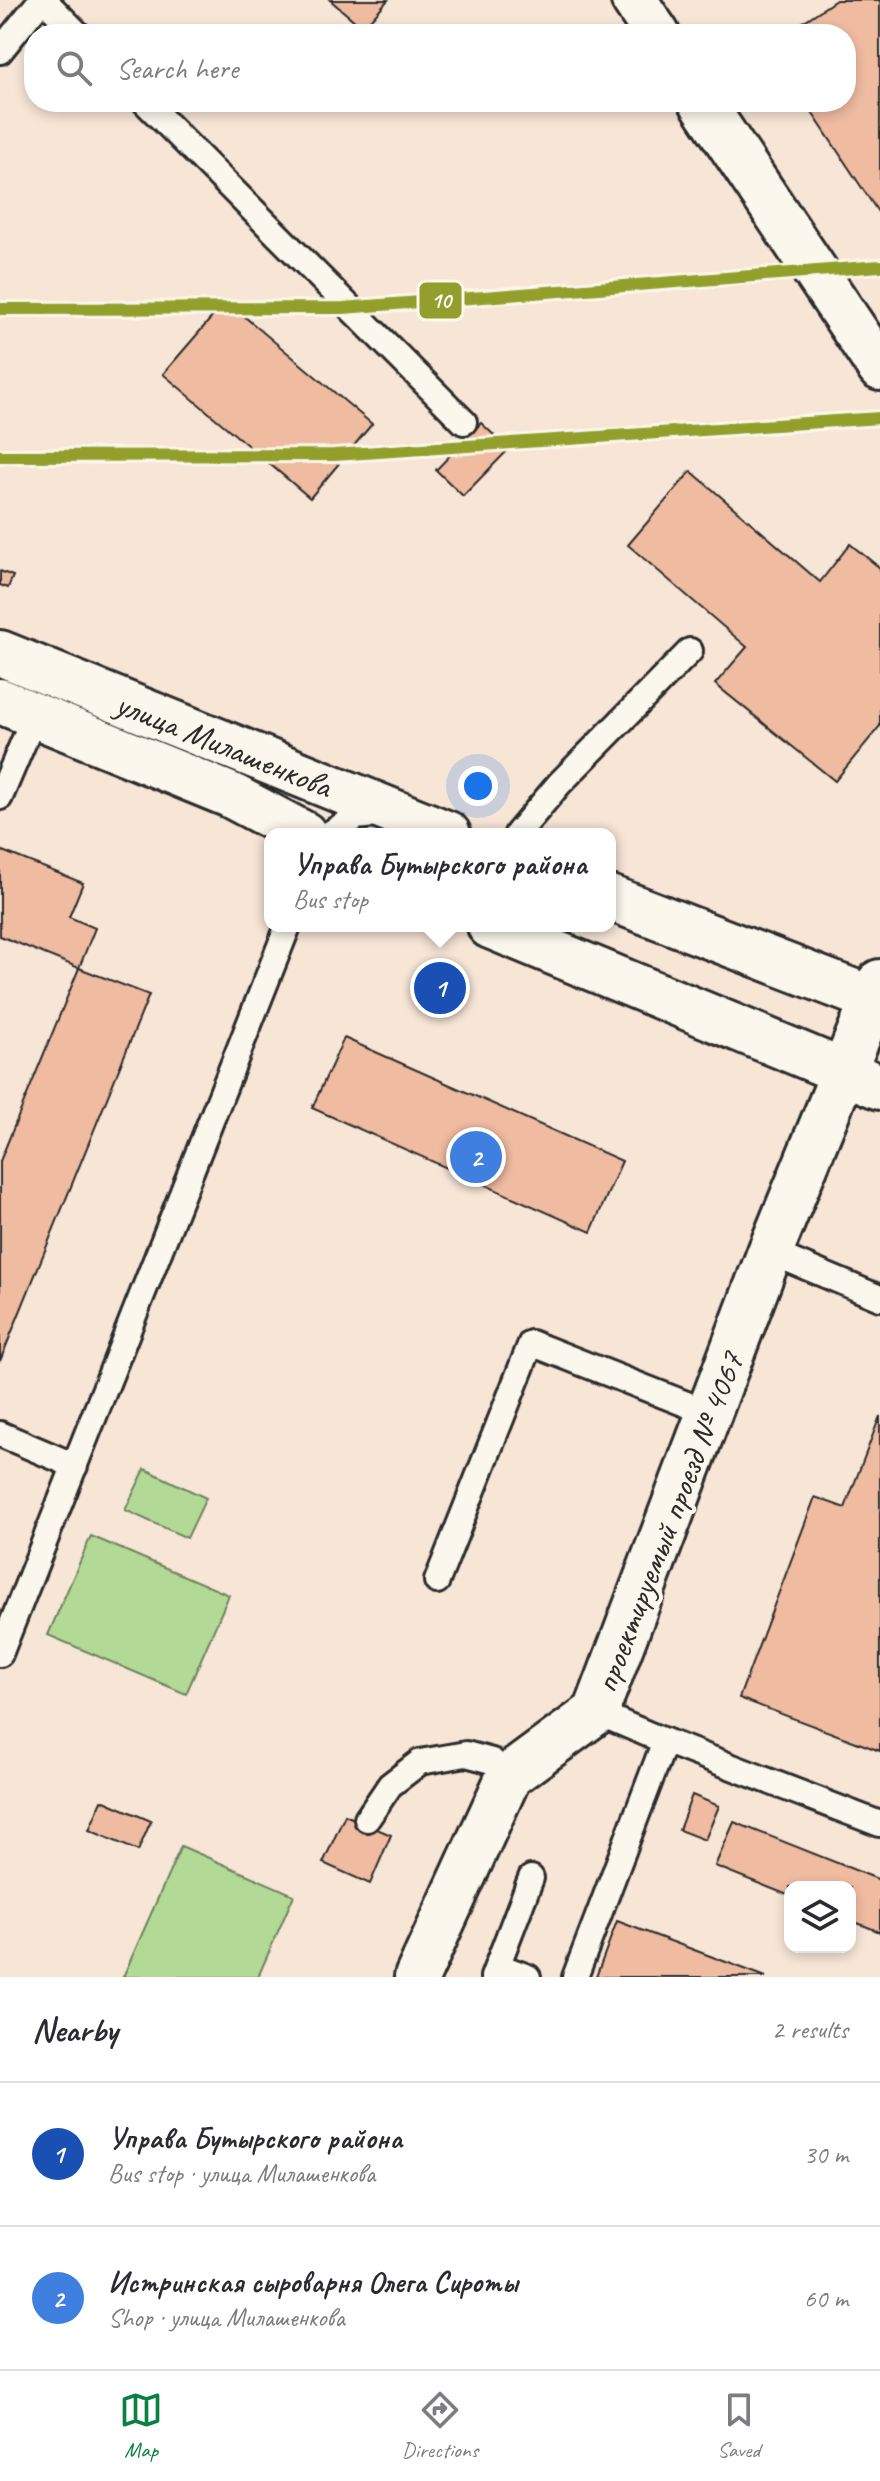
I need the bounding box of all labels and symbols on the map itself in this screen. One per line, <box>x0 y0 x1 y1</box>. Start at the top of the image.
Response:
line badge: 10 <box>418 281 463 320</box>
text: 10 <box>431 287 453 315</box>
street label: улица Милашенкова <box>108 681 340 808</box>
your location <box>458 766 498 806</box>
pin: 1 <box>414 958 466 1018</box>
pin: 2 <box>450 1127 502 1187</box>
street label: проектируемый проезд № 4067 <box>584 1344 754 1698</box>

